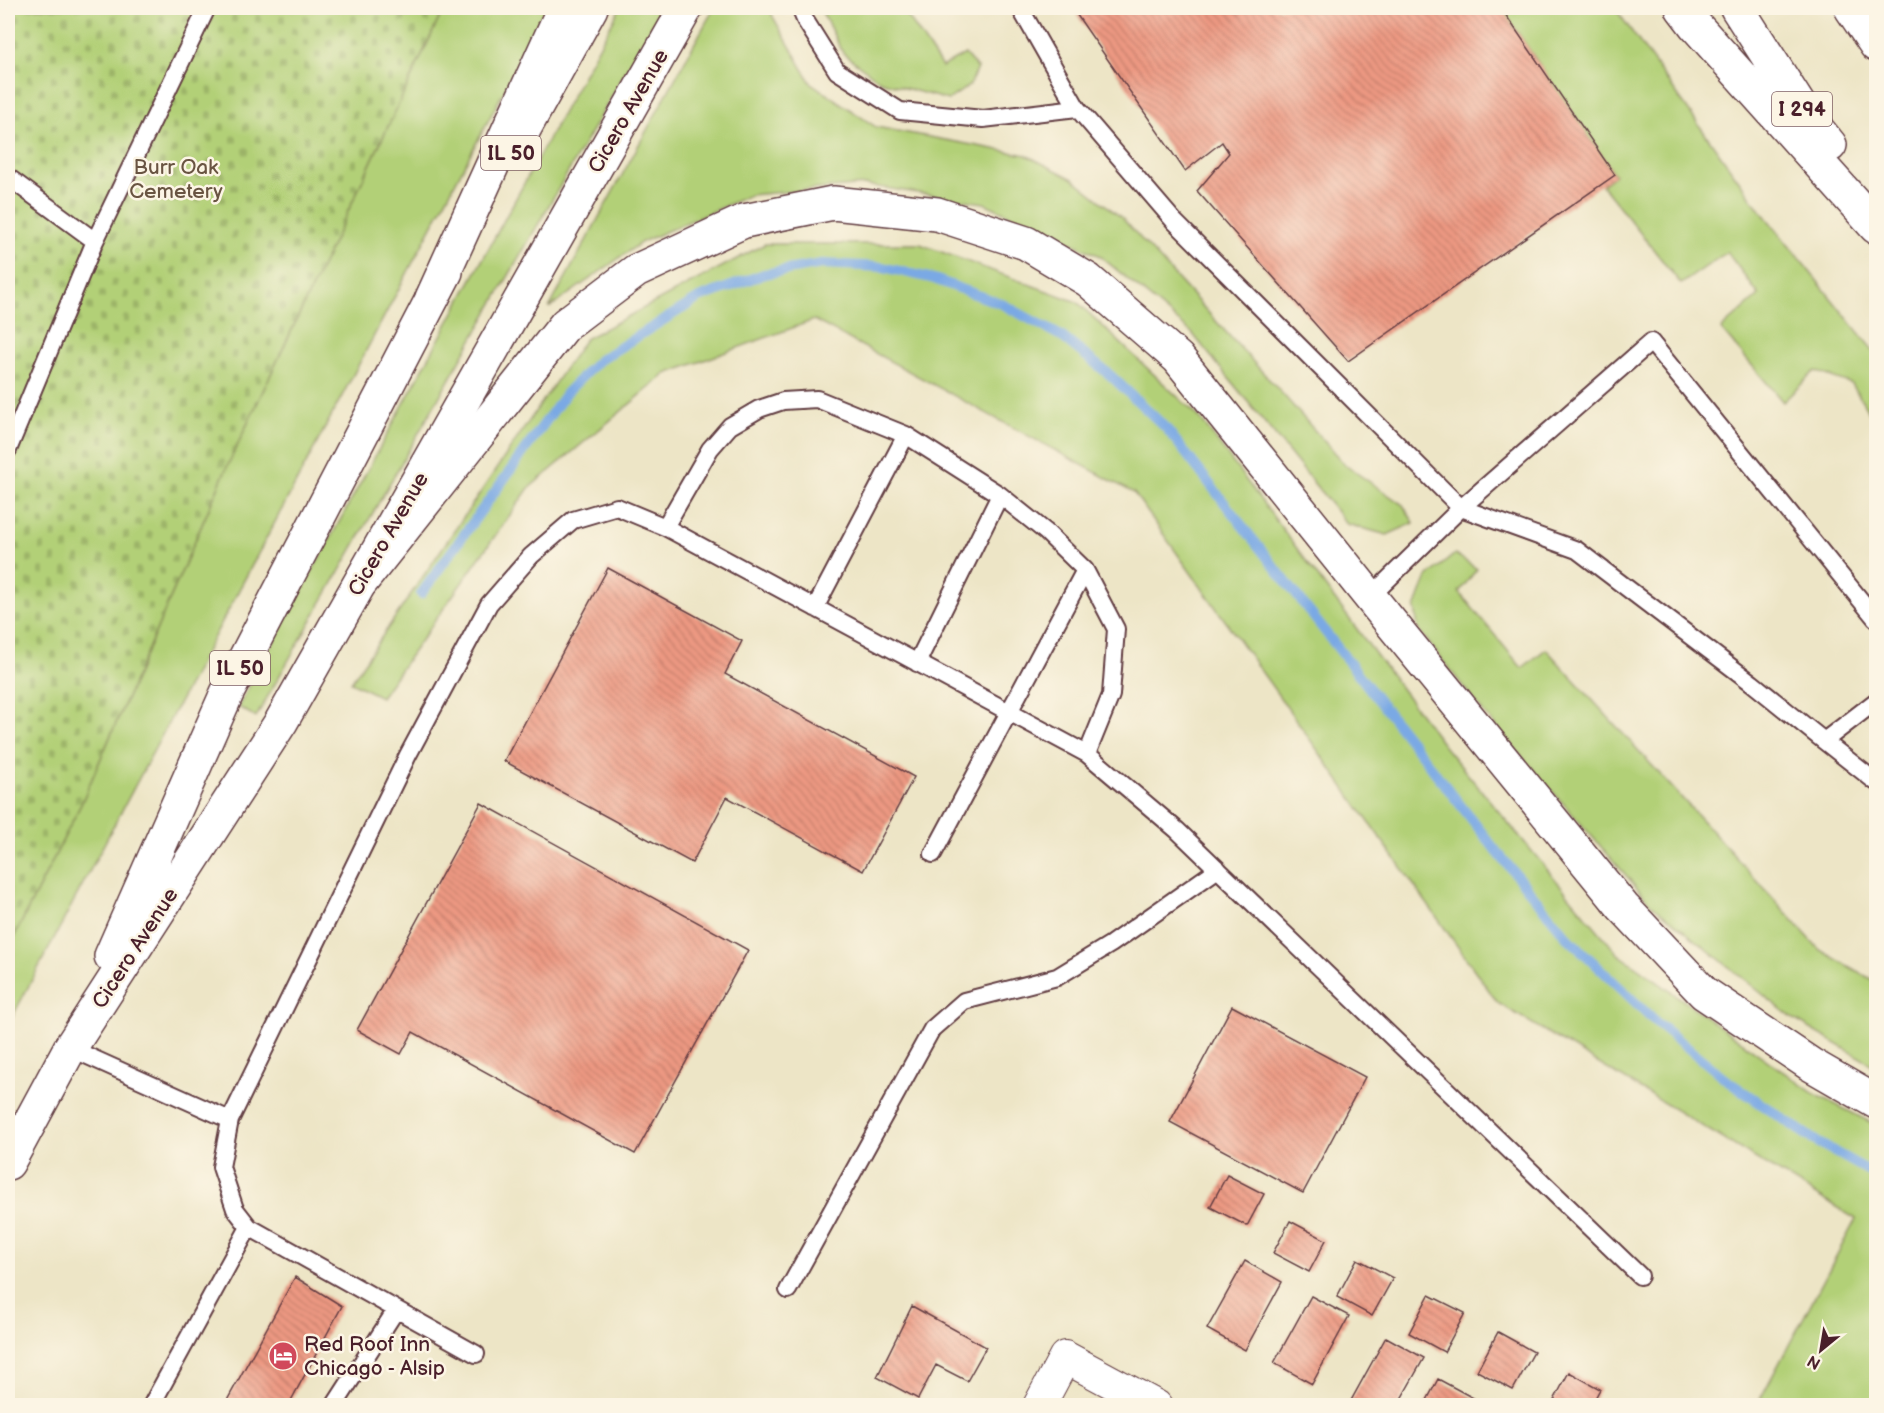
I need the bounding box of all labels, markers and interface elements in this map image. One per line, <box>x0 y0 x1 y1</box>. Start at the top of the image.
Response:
street label: Cicero Avenue <box>583 45 674 178</box>
road number: I 294 <box>1772 92 1832 126</box>
road number: IL 50 <box>481 136 541 170</box>
park label: Burr Oak Cemetery <box>129 155 223 204</box>
street label: Cicero Avenue <box>343 468 434 601</box>
road number: IL 50 <box>210 651 270 685</box>
street label: Cicero Avenue <box>87 883 184 1013</box>
north arrow <box>1791 1320 1851 1380</box>
place label: Red Roof Inn Chicago - Alsip <box>304 1332 445 1381</box>
hotel icon: Red Roof Inn Chicago - Alsip <box>267 1340 299 1372</box>
text: N <box>1804 1350 1824 1373</box>

